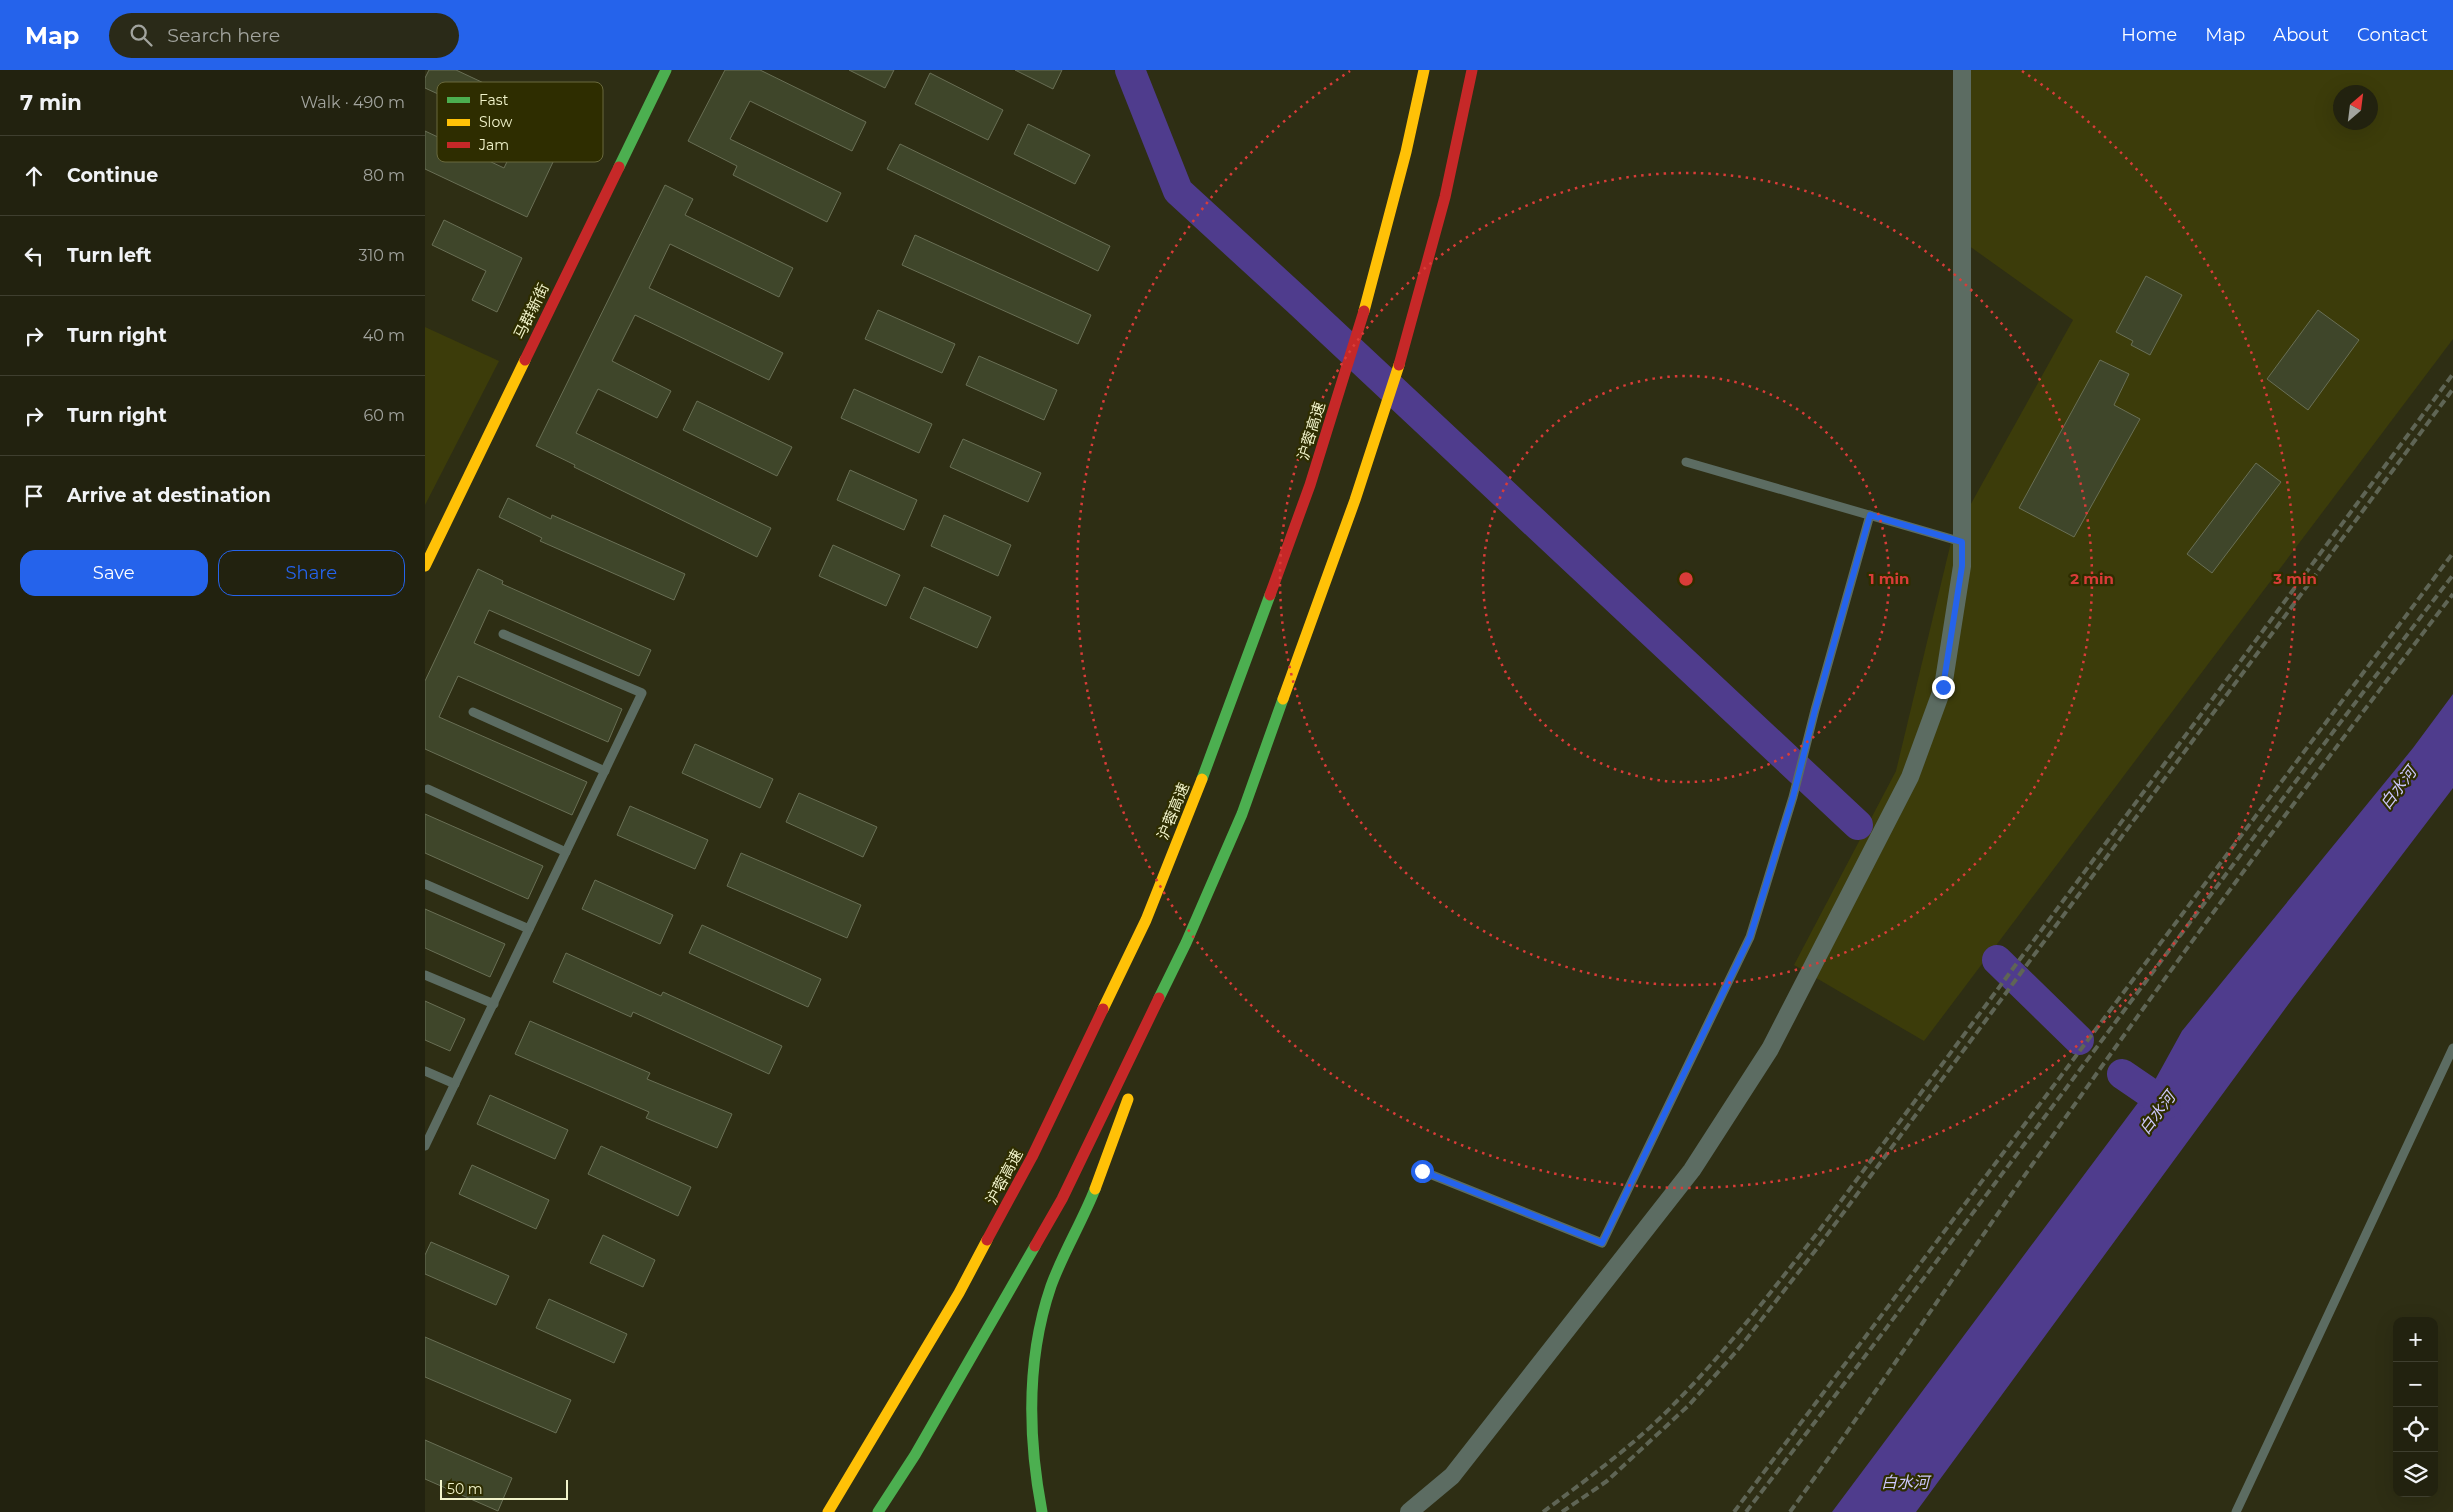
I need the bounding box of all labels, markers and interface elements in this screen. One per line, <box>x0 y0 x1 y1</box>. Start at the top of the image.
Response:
search box <box>109 13 459 58</box>
text: Map <box>25 21 79 50</box>
icon: search <box>127 21 155 49</box>
text: Search here <box>167 24 280 47</box>
text: Home <box>2121 24 2177 46</box>
text: Map <box>2205 24 2245 46</box>
text: About <box>2273 24 2329 46</box>
text: Contact <box>2357 24 2428 46</box>
legend <box>437 82 603 162</box>
north arrow <box>2333 85 2378 130</box>
text: 7 min <box>20 90 82 115</box>
text: Fast <box>479 91 509 109</box>
text: Walk · 490 m <box>300 93 405 112</box>
text: Slow <box>479 113 513 131</box>
text: Jam <box>478 136 509 154</box>
icon: ahead <box>20 162 48 190</box>
text: Continue <box>67 164 158 187</box>
text: 80 m <box>363 166 405 185</box>
icon: left <box>20 242 48 270</box>
text: Turn left <box>67 244 152 267</box>
text: 310 m <box>358 246 405 265</box>
street label: 马群新街 <box>509 280 553 342</box>
icon: right <box>20 322 48 350</box>
text: Turn right <box>67 324 167 347</box>
text: 40 m <box>363 326 405 345</box>
street label: 沪蓉高速 <box>1293 400 1329 462</box>
icon: right <box>20 402 48 430</box>
text: Turn right <box>67 404 167 427</box>
text: 60 m <box>363 406 405 425</box>
icon: arrive <box>20 482 48 510</box>
text: Arrive at destination <box>67 484 271 507</box>
button: Save <box>20 550 208 596</box>
button: Share <box>218 550 405 596</box>
text: 1 min <box>1869 569 1909 588</box>
text: 2 min <box>2070 569 2114 588</box>
text: 3 min <box>2272 569 2317 588</box>
centre of rings <box>1677 570 1695 588</box>
route end <box>1932 676 1955 699</box>
water label: 白水河 <box>2376 761 2422 813</box>
street label: 沪蓉高速 <box>1153 780 1193 842</box>
water label: 白水河 <box>2135 1086 2181 1138</box>
street label: 沪蓉高速 <box>982 1146 1026 1208</box>
route start <box>1411 1160 1434 1183</box>
map controls <box>2393 1317 2438 1497</box>
button: + <box>2393 1317 2438 1362</box>
button: − <box>2393 1362 2438 1407</box>
button: locate <box>2393 1407 2438 1452</box>
button: layers <box>2393 1452 2438 1497</box>
water label: 白水河 <box>1881 1473 1932 1492</box>
scale bar <box>440 1477 567 1500</box>
text: 50 m <box>447 1480 483 1498</box>

